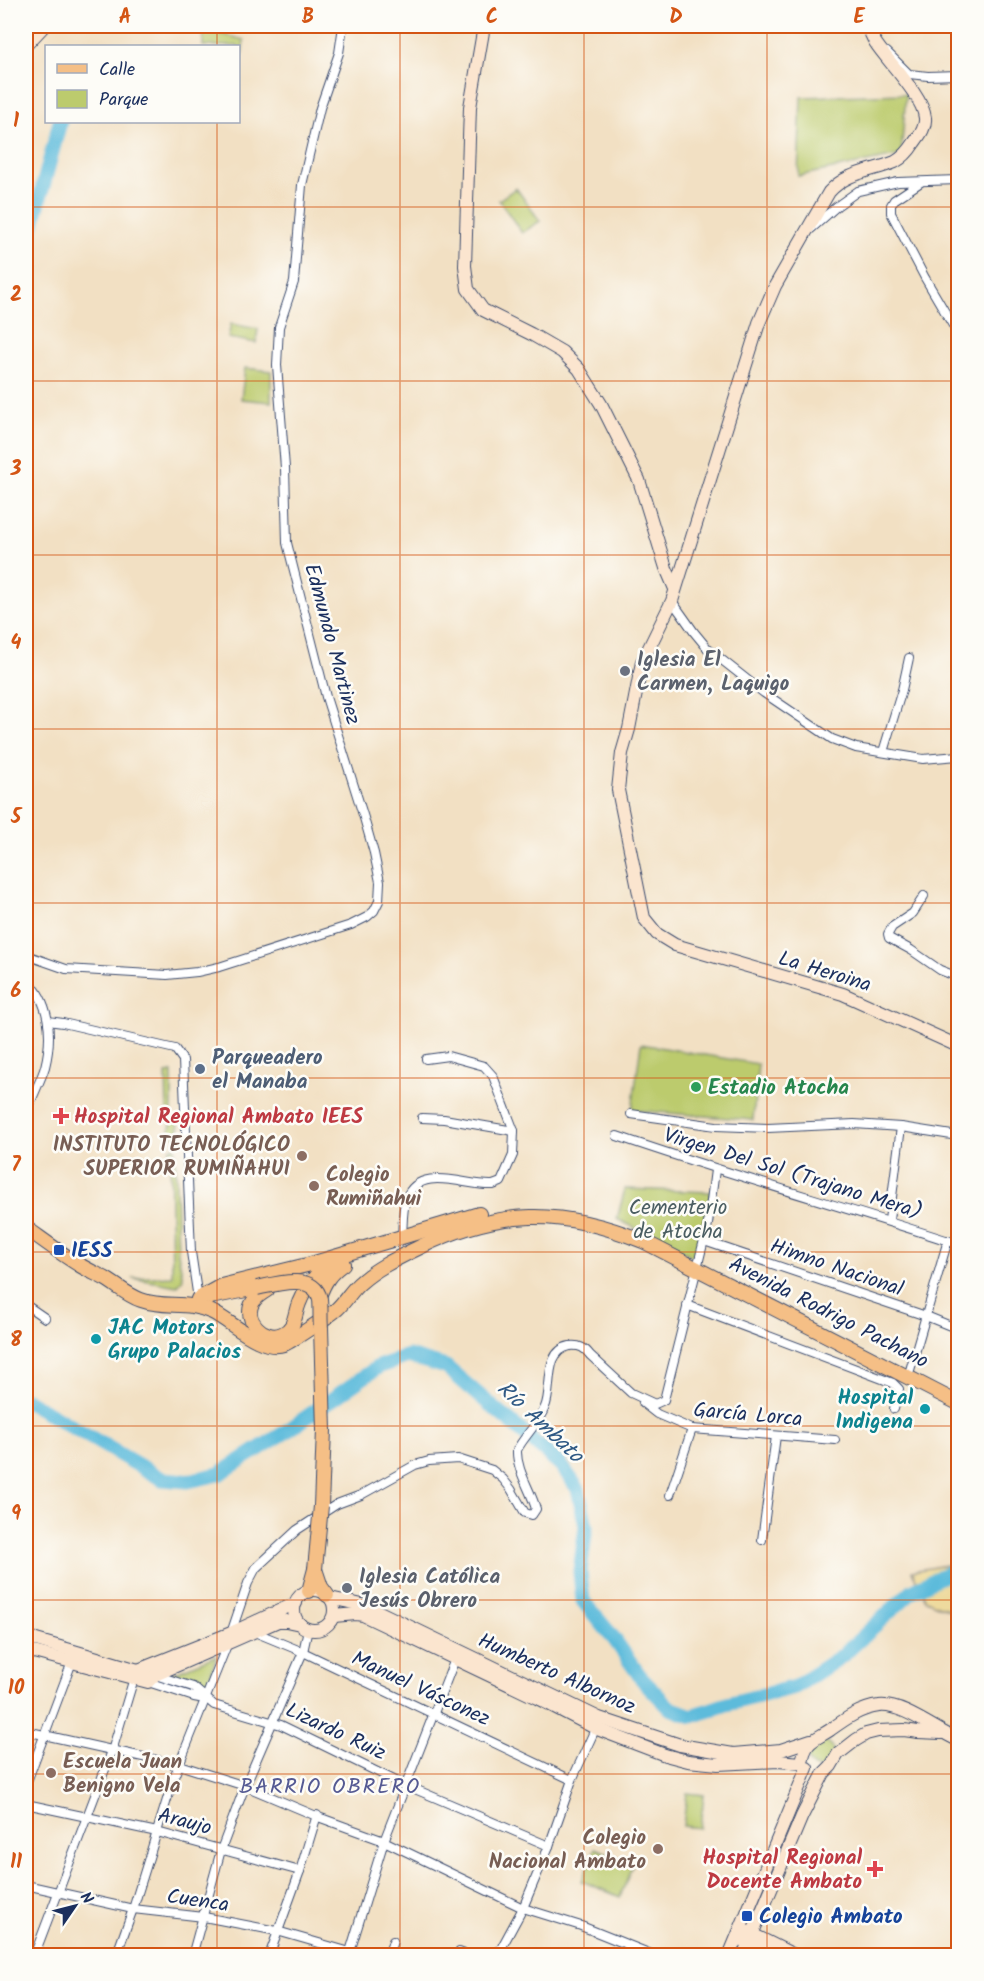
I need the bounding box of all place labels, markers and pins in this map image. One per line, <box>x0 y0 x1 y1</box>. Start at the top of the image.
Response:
place label: Iglesia El Carmen, Laquigo <box>637 644 790 701</box>
marker: Iglesia El Carmen, Laquigo <box>618 664 632 678</box>
place label: Parqueadero el Manaba <box>212 1042 323 1099</box>
marker: Parqueadero el Manaba <box>193 1062 207 1076</box>
place label: Estadio Atocha <box>708 1072 849 1105</box>
marker: Estadio Atocha <box>689 1080 703 1094</box>
place label: Hospital Regional Ambato IEES <box>74 1101 363 1134</box>
marker: Hospital Regional Ambato IEES <box>52 1107 70 1125</box>
place label: INSTITUTO TECNOLÓGICO SUPERIOR RUMIÑAHUI <box>53 1129 290 1186</box>
marker: INSTITUTO TECNOLÓGICO SUPERIOR RUMIÑAHUI <box>295 1149 309 1163</box>
place label: Colegio Rumiñahui <box>326 1159 422 1216</box>
marker: Colegio Rumiñahui <box>307 1179 321 1193</box>
place label: IESS <box>71 1235 113 1268</box>
marker: IESS <box>52 1243 66 1257</box>
place label: JAC Motors Grupo Palacios <box>108 1312 241 1369</box>
marker: JAC Motors Grupo Palacios <box>89 1332 103 1346</box>
place label: Hospital Indigena <box>835 1382 913 1439</box>
marker: Hospital Indigena <box>918 1402 932 1416</box>
place label: Iglesia Católica Jesús Obrero <box>359 1561 500 1618</box>
marker: Iglesia Católica Jesús Obrero <box>340 1581 354 1595</box>
place label: Escuela Juan Benigno Vela <box>63 1746 182 1803</box>
marker: Escuela Juan Benigno Vela <box>44 1766 58 1780</box>
place label: Colegio Nacional Ambato <box>489 1822 646 1879</box>
marker: Colegio Nacional Ambato <box>651 1842 665 1856</box>
place label: Hospital Regional Docente Ambato <box>702 1842 862 1899</box>
marker: Hospital Regional Docente Ambato <box>866 1860 884 1878</box>
place label: Colegio Ambato <box>759 1901 903 1934</box>
marker: Colegio Ambato <box>740 1909 754 1923</box>

